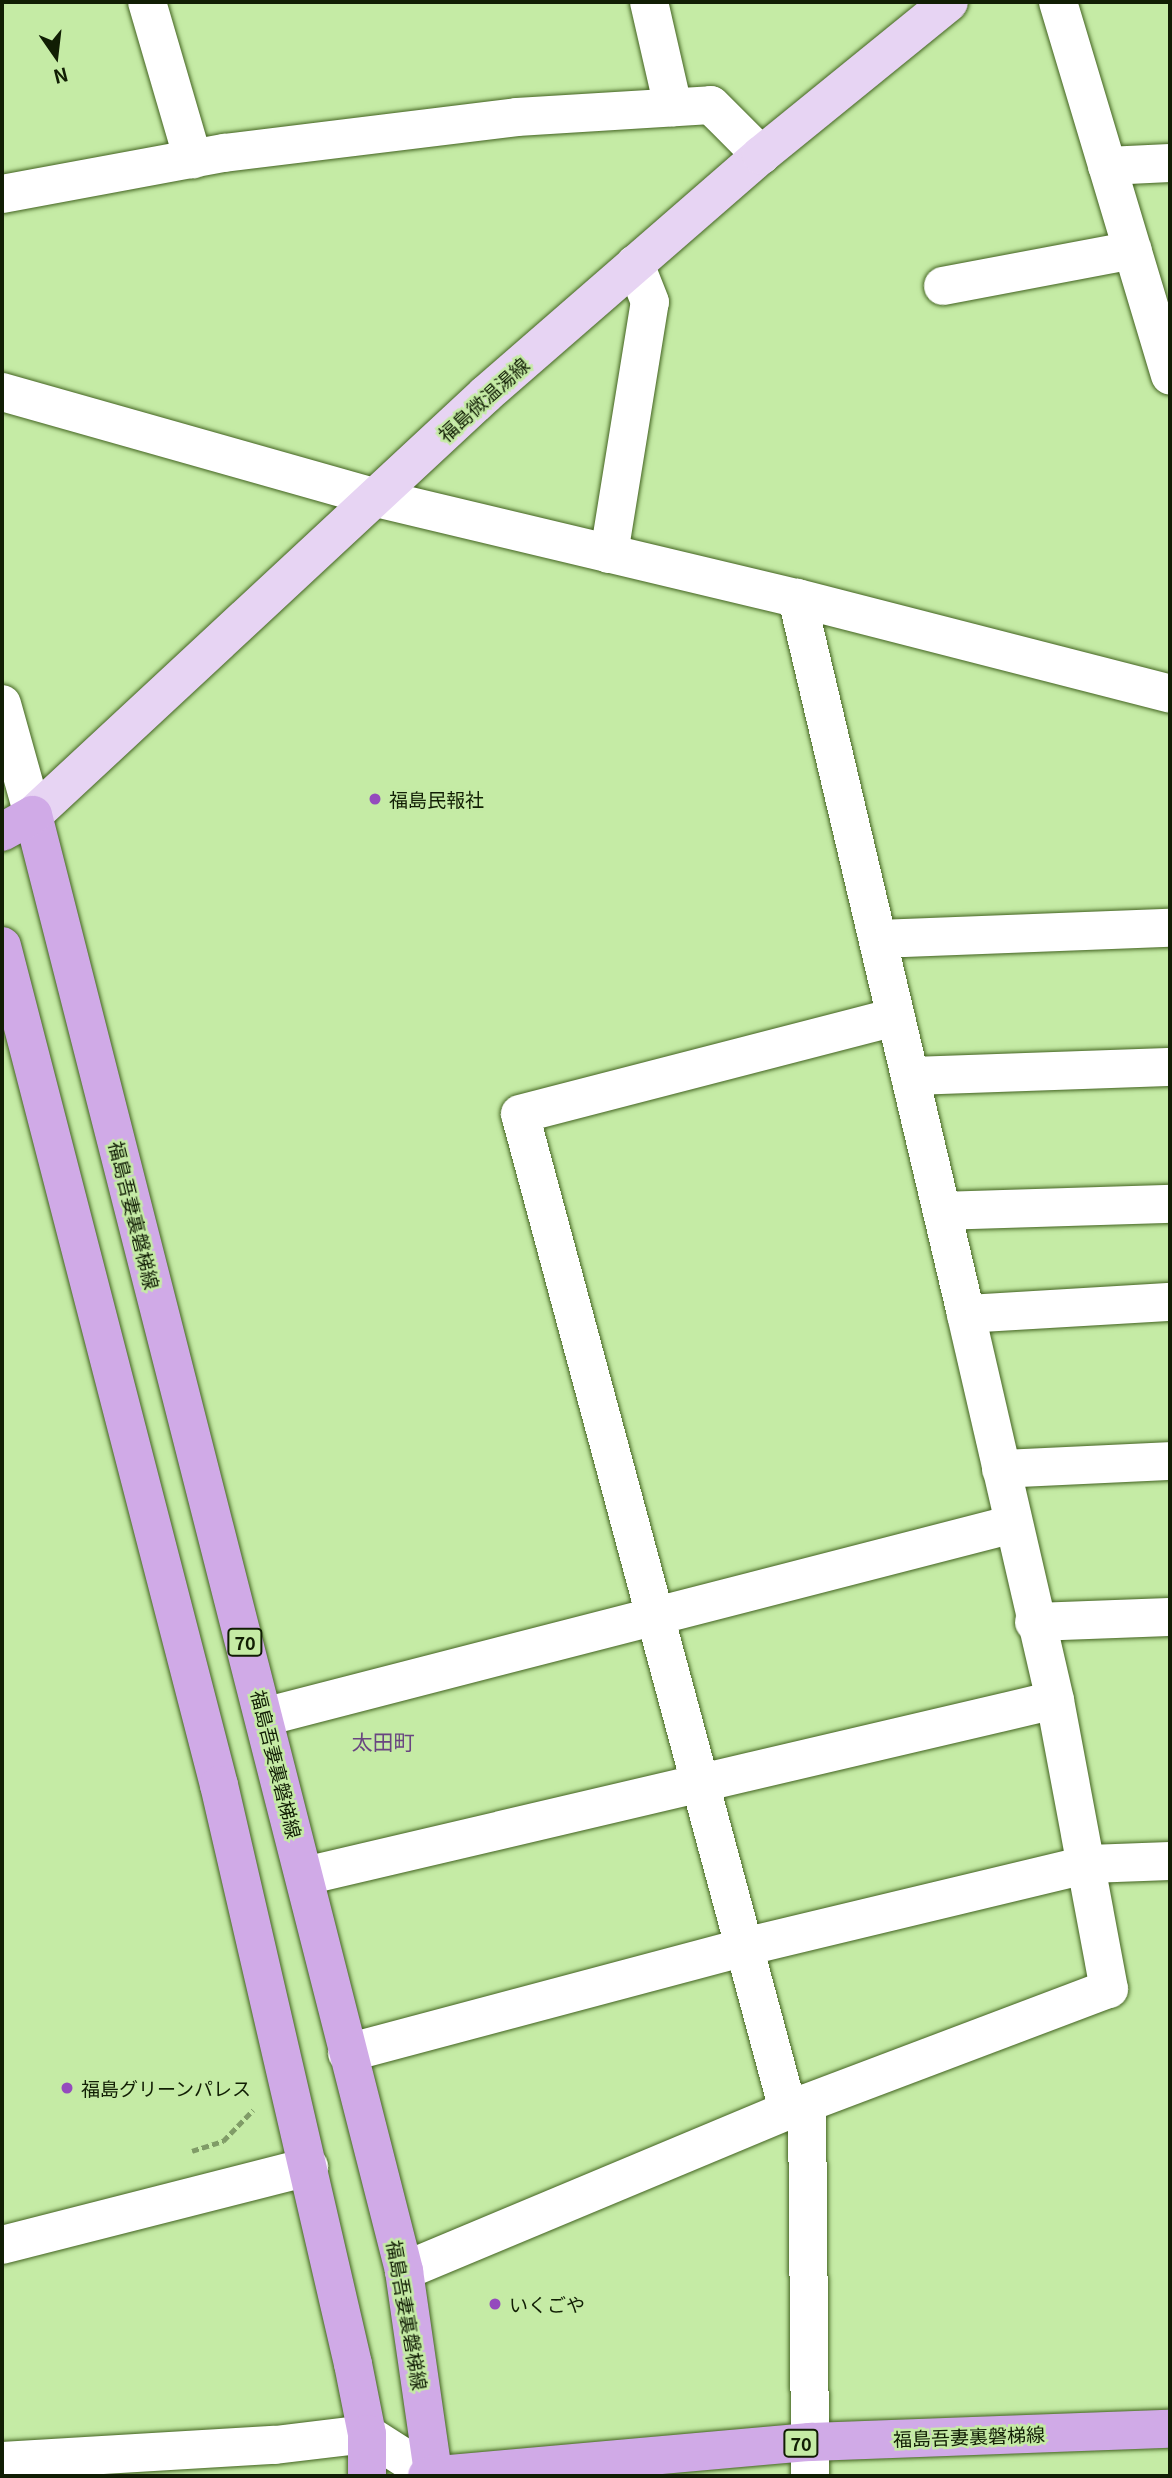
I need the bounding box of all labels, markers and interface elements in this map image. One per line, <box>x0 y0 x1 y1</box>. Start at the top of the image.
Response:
north arrow <box>21 21 91 91</box>
text: N <box>51 62 71 92</box>
street label: 福島微温湯線 <box>433 352 533 446</box>
place label: 福島民報社 <box>389 788 484 810</box>
marker: 福島民報社 <box>367 791 383 807</box>
street label: 福島吾妻裏磐梯線 <box>106 1138 164 1292</box>
road number: 70 <box>226 1628 264 1657</box>
street label: 福島吾妻裏磐梯線 <box>248 1687 306 1841</box>
district label: 太田町 <box>352 1728 414 1754</box>
place label: 福島グリーンパレス <box>81 2077 252 2099</box>
marker: 福島グリーンパレス <box>59 2080 75 2096</box>
street label: 福島吾妻裏磐梯線 <box>384 2238 432 2392</box>
place label: いくごや <box>509 2293 585 2315</box>
marker: いくごや <box>487 2296 503 2312</box>
street label: 福島吾妻裏磐梯線 <box>893 2422 1045 2450</box>
road number: 70 <box>782 2428 820 2458</box>

